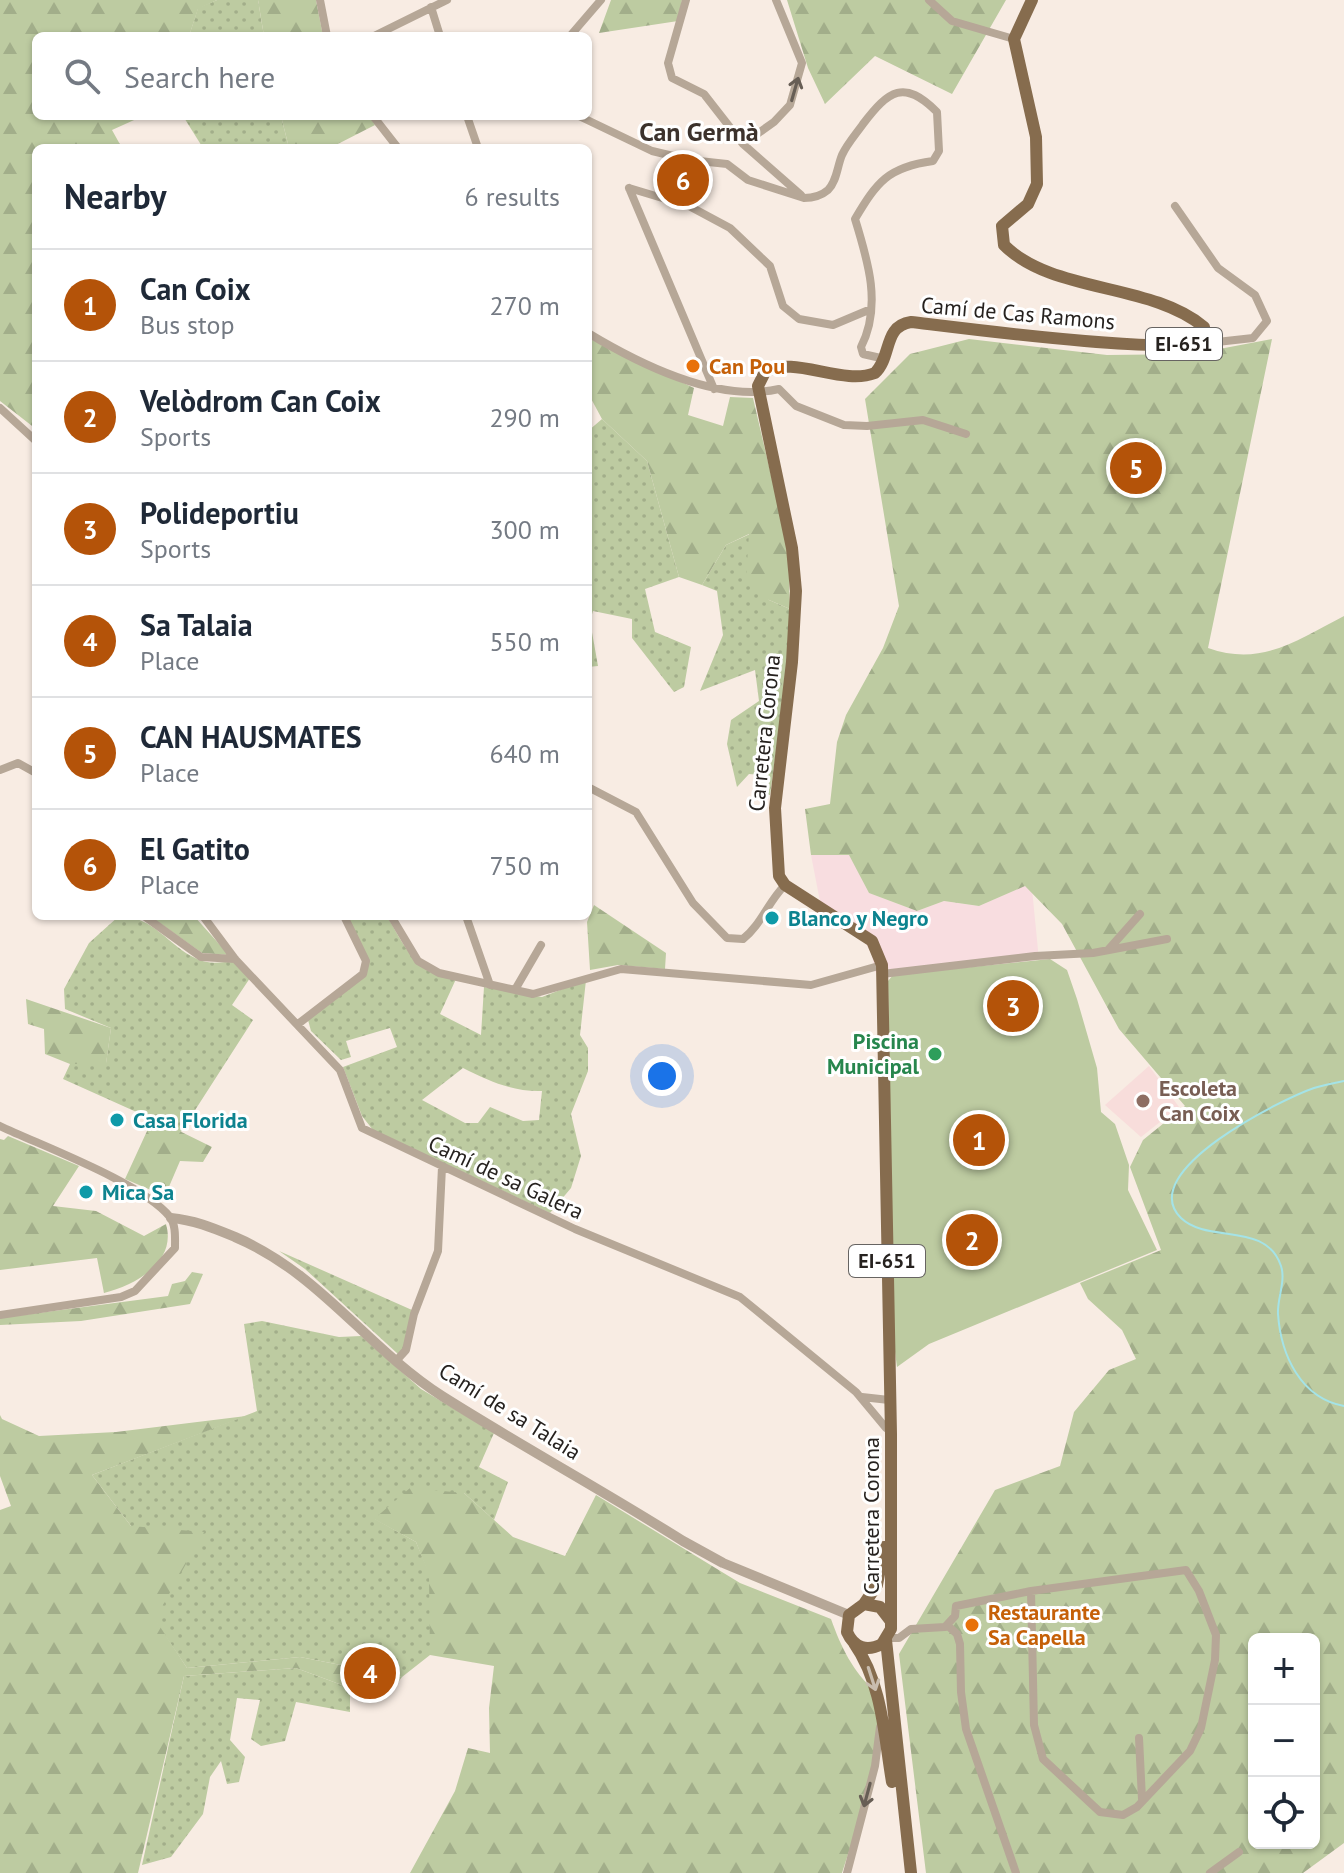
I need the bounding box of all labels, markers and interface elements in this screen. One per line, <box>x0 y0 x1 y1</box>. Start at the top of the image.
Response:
search box <box>32 32 592 120</box>
icon: search <box>60 54 104 98</box>
text: Search here <box>124 57 275 96</box>
one-way arrow <box>789 77 803 102</box>
district label: Can Germà <box>639 115 759 148</box>
pin: 6 <box>657 150 709 210</box>
text: Nearby <box>64 174 166 218</box>
text: 6 results <box>465 180 560 213</box>
text: Can Coix <box>140 269 251 308</box>
text: 1 <box>83 289 97 322</box>
text: 270 m <box>489 289 560 322</box>
street label: Camí de Cas Ramons <box>920 291 1116 335</box>
text: Bus stop <box>140 308 235 341</box>
road number: EI-651 <box>1146 328 1222 360</box>
place label: Can Pou <box>709 352 785 380</box>
marker: Can Pou <box>684 357 702 375</box>
text: Velòdrom Can Coix <box>140 381 381 420</box>
text: 2 <box>83 401 97 434</box>
text: 290 m <box>489 401 560 434</box>
text: Sports <box>140 420 211 453</box>
pin: 5 <box>1110 438 1162 498</box>
text: Polideportiu <box>140 493 299 532</box>
text: 3 <box>83 513 97 546</box>
text: 300 m <box>489 513 560 546</box>
text: Sports <box>140 532 211 565</box>
text: Sa Talaia <box>140 605 253 644</box>
text: 4 <box>83 625 97 658</box>
text: 550 m <box>489 625 560 658</box>
text: Place <box>140 644 199 677</box>
street label: Carretera Corona <box>742 653 786 813</box>
text: CAN HAUSMATES <box>140 717 362 756</box>
text: 5 <box>83 737 97 770</box>
text: 640 m <box>489 737 560 770</box>
text: Place <box>140 756 199 789</box>
text: El Gatito <box>140 829 250 868</box>
text: 6 <box>83 849 97 882</box>
text: 750 m <box>489 849 560 882</box>
text: Place <box>140 868 199 901</box>
place label: Blanco y Negro <box>788 904 929 932</box>
marker: Blanco y Negro <box>763 909 781 927</box>
pin: 3 <box>987 976 1039 1036</box>
place label: Piscina Municipal <box>827 1027 920 1080</box>
marker: Piscina Municipal <box>926 1045 944 1063</box>
your location <box>642 1056 682 1096</box>
place label: Escoleta Can Coix <box>1159 1074 1240 1127</box>
marker: Escoleta Can Coix <box>1134 1092 1152 1110</box>
place label: Casa Florida <box>133 1106 248 1134</box>
pin: 1 <box>953 1110 1005 1170</box>
marker: Casa Florida <box>108 1111 126 1129</box>
street label: Camí de sa Galera <box>424 1129 588 1225</box>
place label: Mica Sa <box>102 1178 174 1206</box>
marker: Mica Sa <box>77 1183 95 1201</box>
pin: 2 <box>946 1210 998 1270</box>
road number: EI-651 <box>849 1245 925 1277</box>
street label: Camí de sa Talaia <box>434 1356 586 1466</box>
street label: Carretera Corona <box>857 1437 885 1595</box>
place label: Restaurante Sa Capella <box>988 1598 1100 1651</box>
marker: Restaurante Sa Capella <box>963 1616 981 1634</box>
map controls <box>1248 1633 1320 1849</box>
button: + <box>1248 1633 1320 1705</box>
pin: 4 <box>344 1643 396 1703</box>
one-way arrow <box>866 1666 881 1691</box>
button: − <box>1248 1705 1320 1777</box>
button: locate <box>1248 1777 1320 1849</box>
one-way arrow <box>859 1781 874 1807</box>

